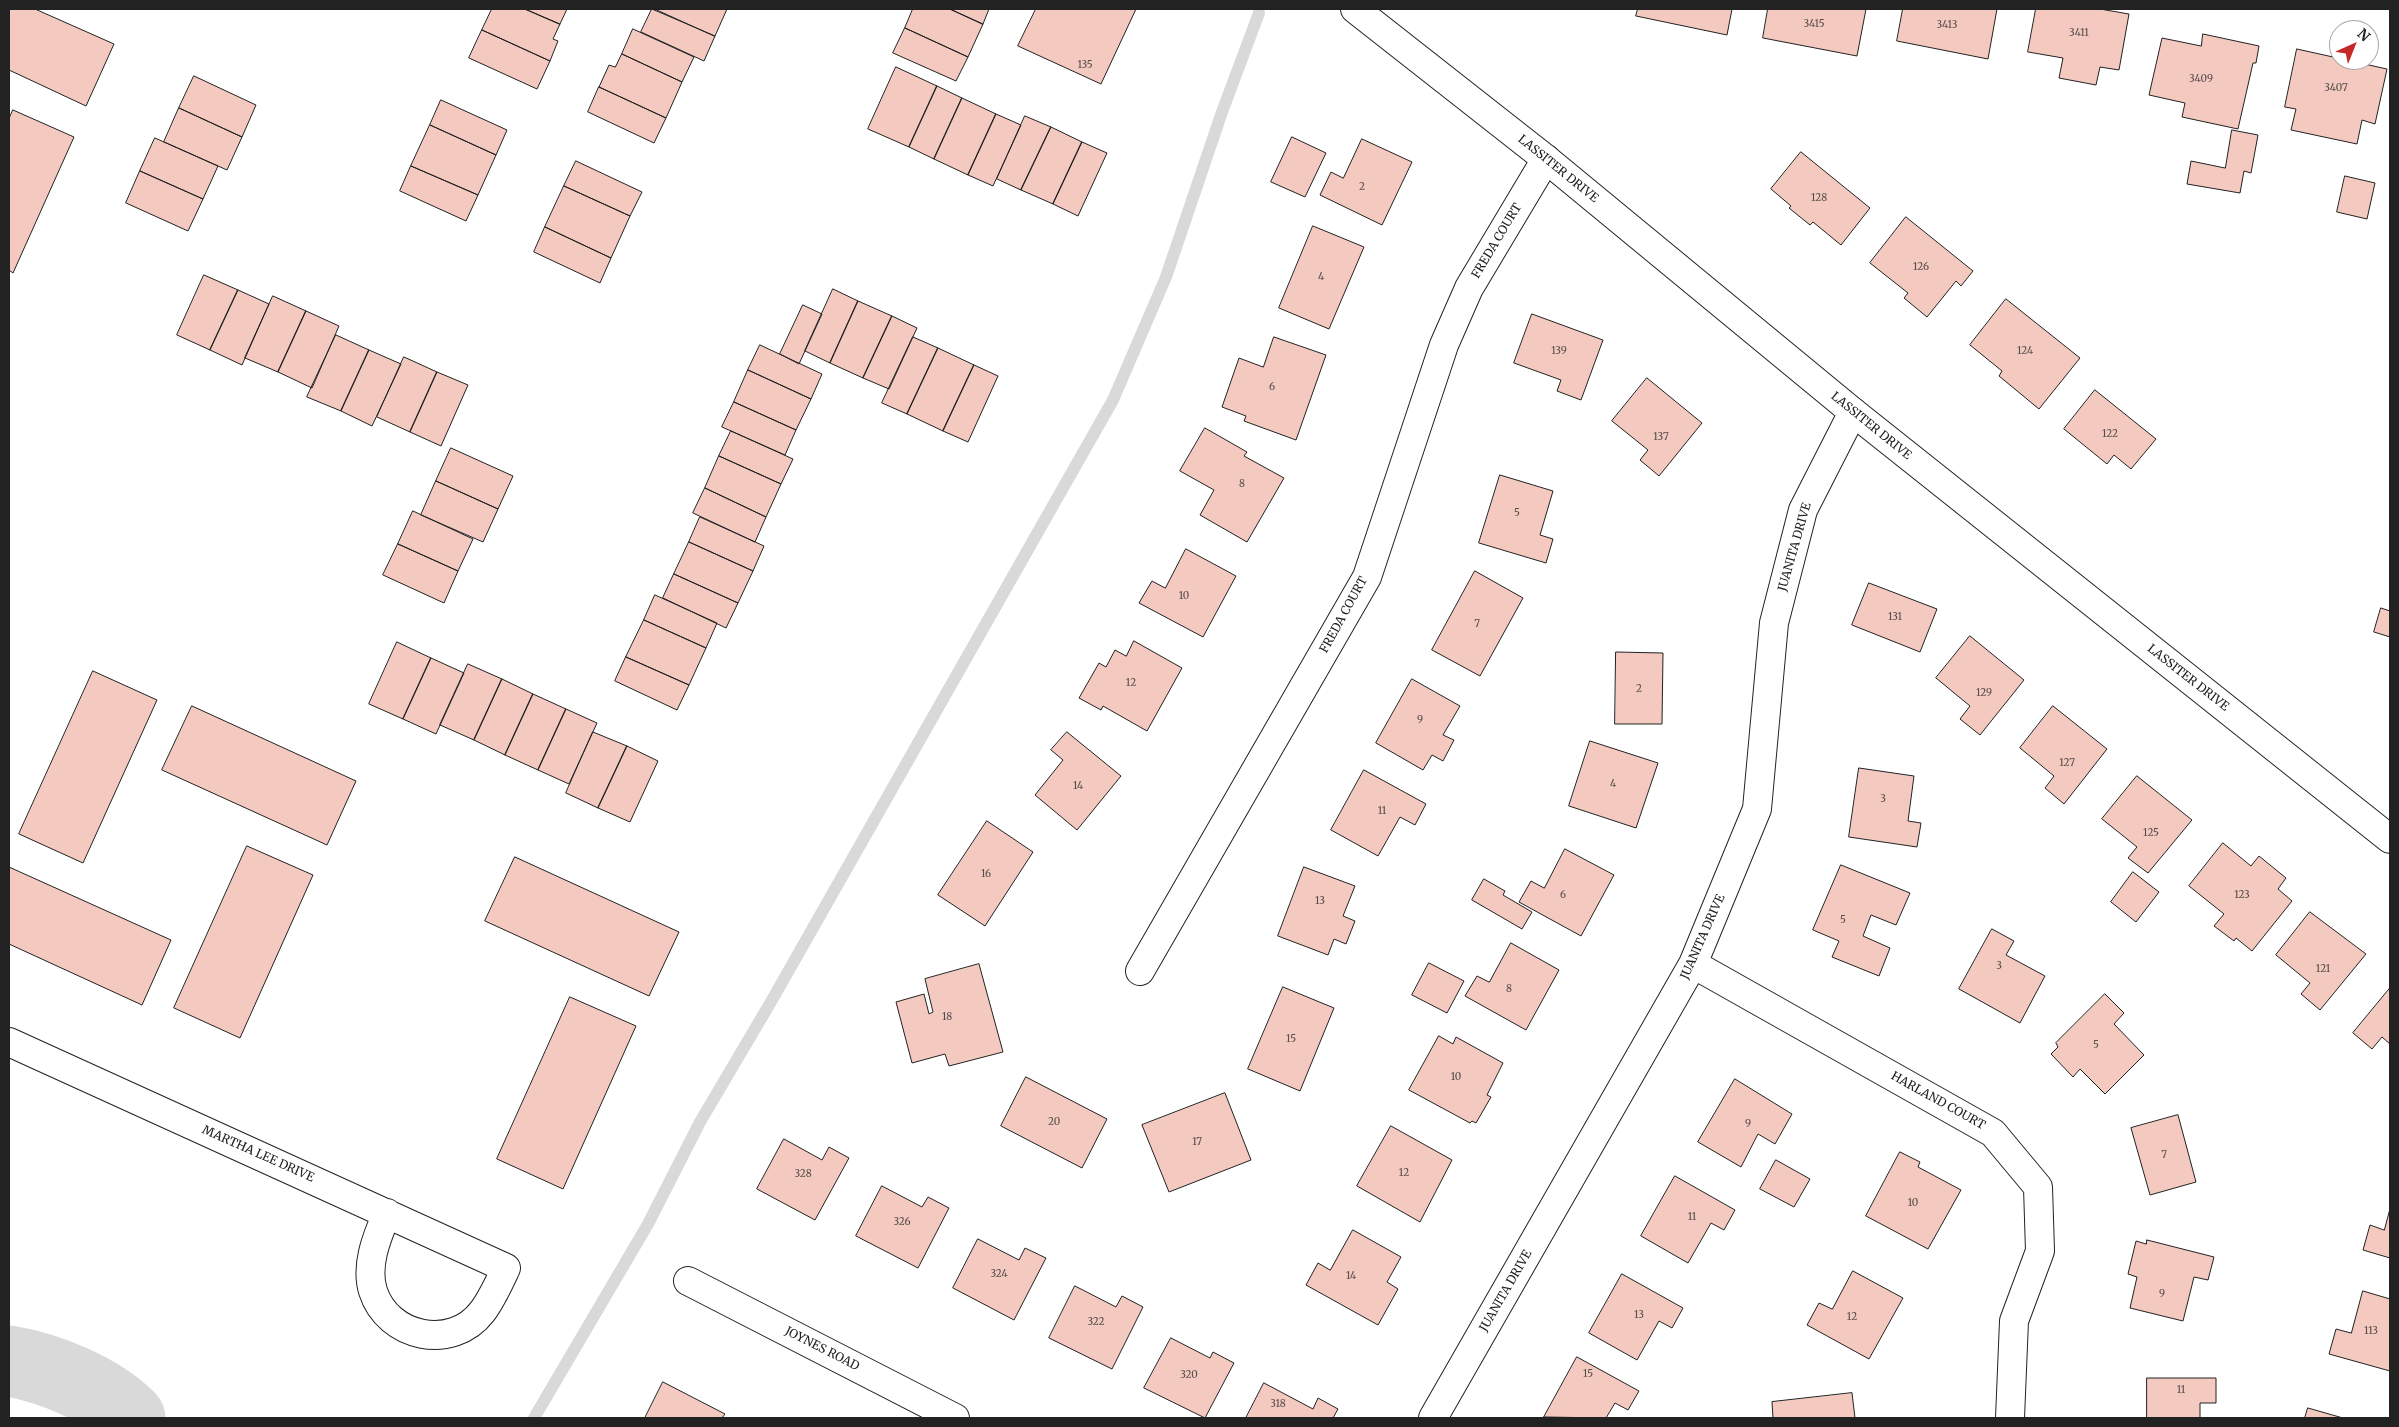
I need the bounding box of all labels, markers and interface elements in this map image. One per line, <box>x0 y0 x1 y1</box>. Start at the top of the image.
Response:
house number: 3415 <box>1803 18 1825 30</box>
house number: 3413 <box>1937 19 1957 31</box>
north arrow <box>2329 20 2379 70</box>
text: N <box>2353 25 2374 45</box>
house number: 3411 <box>2069 27 2089 39</box>
house number: 135 <box>1077 59 1093 71</box>
house number: 3409 <box>2189 73 2213 85</box>
house number: 3407 <box>2324 82 2348 94</box>
street label: LASSITER DRIVE <box>1515 132 1601 206</box>
house number: 2 <box>1359 181 1365 193</box>
house number: 128 <box>1811 192 1827 204</box>
street label: FREDA COURT <box>1469 201 1525 281</box>
house number: 126 <box>1913 261 1929 273</box>
house number: 4 <box>1318 271 1324 283</box>
house number: 139 <box>1551 345 1567 357</box>
house number: 124 <box>2017 345 2033 357</box>
house number: 6 <box>1269 381 1275 393</box>
street label: LASSITER DRIVE <box>1828 389 1914 463</box>
house number: 122 <box>2102 428 2118 440</box>
house number: 137 <box>1653 431 1669 443</box>
house number: 8 <box>1239 478 1245 490</box>
street label: JUANITA DRIVE <box>1775 501 1815 593</box>
house number: 5 <box>1514 507 1520 519</box>
street label: FREDA COURT <box>1317 574 1371 656</box>
house number: 10 <box>1179 590 1189 602</box>
house number: 131 <box>1888 611 1902 623</box>
house number: 7 <box>1474 618 1480 630</box>
street label: LASSITER DRIVE <box>2144 642 2232 714</box>
house number: 12 <box>1126 677 1136 689</box>
house number: 2 <box>1636 683 1642 695</box>
house number: 129 <box>1976 687 1992 699</box>
house number: 9 <box>1417 714 1423 726</box>
house number: 127 <box>2059 757 2075 769</box>
house number: 4 <box>1610 778 1616 790</box>
house number: 14 <box>1073 780 1083 792</box>
house number: 3 <box>1880 793 1886 805</box>
house number: 11 <box>1378 805 1386 817</box>
house number: 125 <box>2143 827 2159 839</box>
house number: 16 <box>981 868 991 880</box>
house number: 6 <box>1560 889 1566 901</box>
house number: 123 <box>2234 889 2250 901</box>
street label: JUANITA DRIVE <box>1678 892 1728 982</box>
house number: 13 <box>1315 895 1325 907</box>
house number: 5 <box>1840 914 1846 926</box>
house number: 3 <box>1996 960 2002 972</box>
house number: 121 <box>2316 963 2330 975</box>
house number: 8 <box>1506 983 1512 995</box>
house number: 18 <box>942 1011 952 1023</box>
house number: 15 <box>1286 1033 1296 1045</box>
house number: 5 <box>2093 1039 2099 1051</box>
street label: HARLAND COURT <box>1888 1069 1988 1133</box>
house number: 10 <box>1451 1071 1461 1083</box>
house number: 20 <box>1048 1116 1060 1128</box>
house number: 9 <box>1745 1118 1751 1130</box>
street label: MARTHA LEE DRIVE <box>200 1123 316 1185</box>
house number: 17 <box>1192 1136 1202 1148</box>
house number: 7 <box>2161 1149 2167 1161</box>
house number: 12 <box>1399 1167 1409 1179</box>
house number: 328 <box>794 1168 812 1180</box>
house number: 10 <box>1908 1197 1918 1209</box>
house number: 11 <box>1688 1211 1696 1223</box>
house number: 326 <box>893 1216 911 1228</box>
street label: JUANITA DRIVE <box>1477 1248 1535 1334</box>
house number: 324 <box>990 1268 1008 1280</box>
house number: 14 <box>1346 1270 1356 1282</box>
house number: 9 <box>2159 1288 2165 1300</box>
house number: 13 <box>1634 1309 1644 1321</box>
house number: 12 <box>1847 1311 1857 1323</box>
house number: 322 <box>1087 1316 1105 1328</box>
street label: JOYNES ROAD <box>782 1324 862 1374</box>
house number: 113 <box>2364 1325 2378 1337</box>
house number: 15 <box>1583 1368 1593 1380</box>
house number: 320 <box>1180 1369 1198 1381</box>
house number: 11 <box>2177 1384 2185 1396</box>
house number: 318 <box>1270 1398 1286 1410</box>

